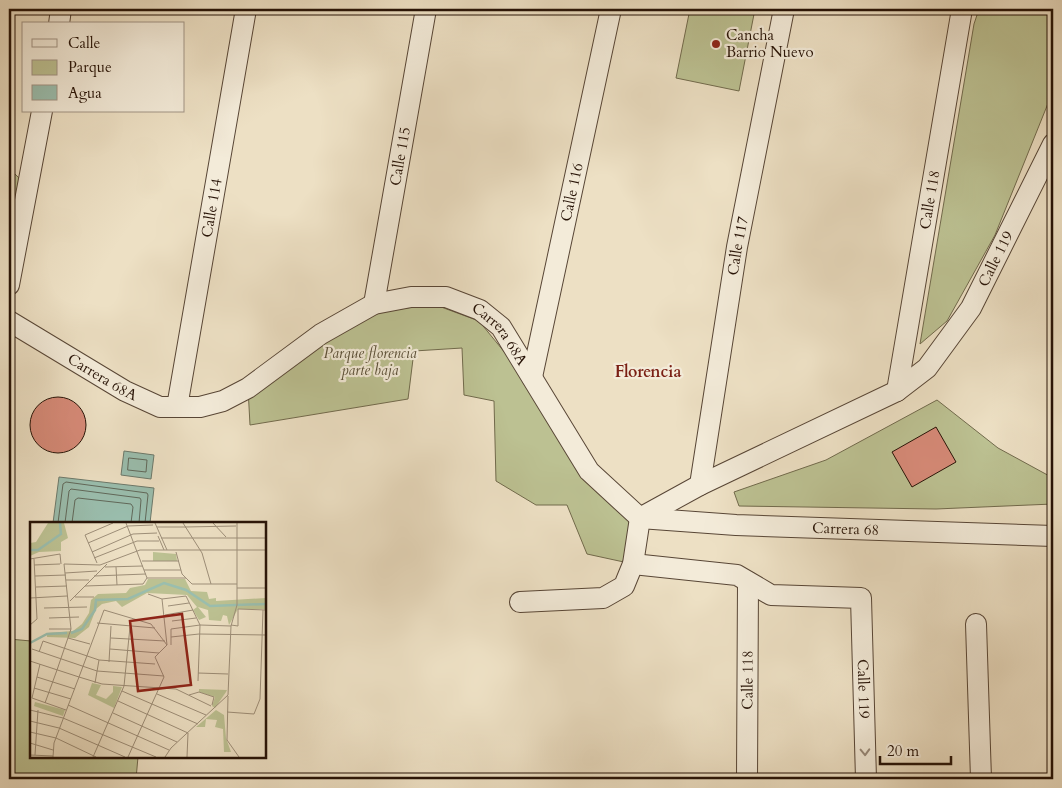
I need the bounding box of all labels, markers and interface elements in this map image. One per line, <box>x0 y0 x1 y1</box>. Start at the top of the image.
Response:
legend <box>22 22 185 112</box>
place label: Cancha Barrio Nuevo <box>726 25 814 62</box>
text: Calle <box>68 33 101 53</box>
marker: Cancha Barrio Nuevo <box>710 38 722 50</box>
text: Parque <box>68 57 112 77</box>
text: Agua <box>68 83 102 103</box>
street label: Calle 115 <box>385 125 415 187</box>
street label: Calle 116 <box>556 161 588 223</box>
street label: Calle 118 <box>915 169 944 231</box>
street label: Calle 114 <box>197 177 226 239</box>
street label: Calle 117 <box>723 214 753 277</box>
street label: Calle 119 <box>973 227 1018 290</box>
street label: Carrera 68A <box>469 298 532 369</box>
park label: Parque florencia parte baja <box>323 343 417 380</box>
street label: Carrera 68A <box>64 349 141 405</box>
district label: Florencia <box>615 361 681 383</box>
street label: Carrera 68 <box>812 518 880 540</box>
inset map <box>30 522 266 758</box>
street label: Calle 118 <box>737 650 758 710</box>
street label: Calle 119 <box>853 659 874 719</box>
scale bar <box>880 733 951 765</box>
text: 20 m <box>887 741 919 761</box>
one-way arrow <box>860 748 870 756</box>

